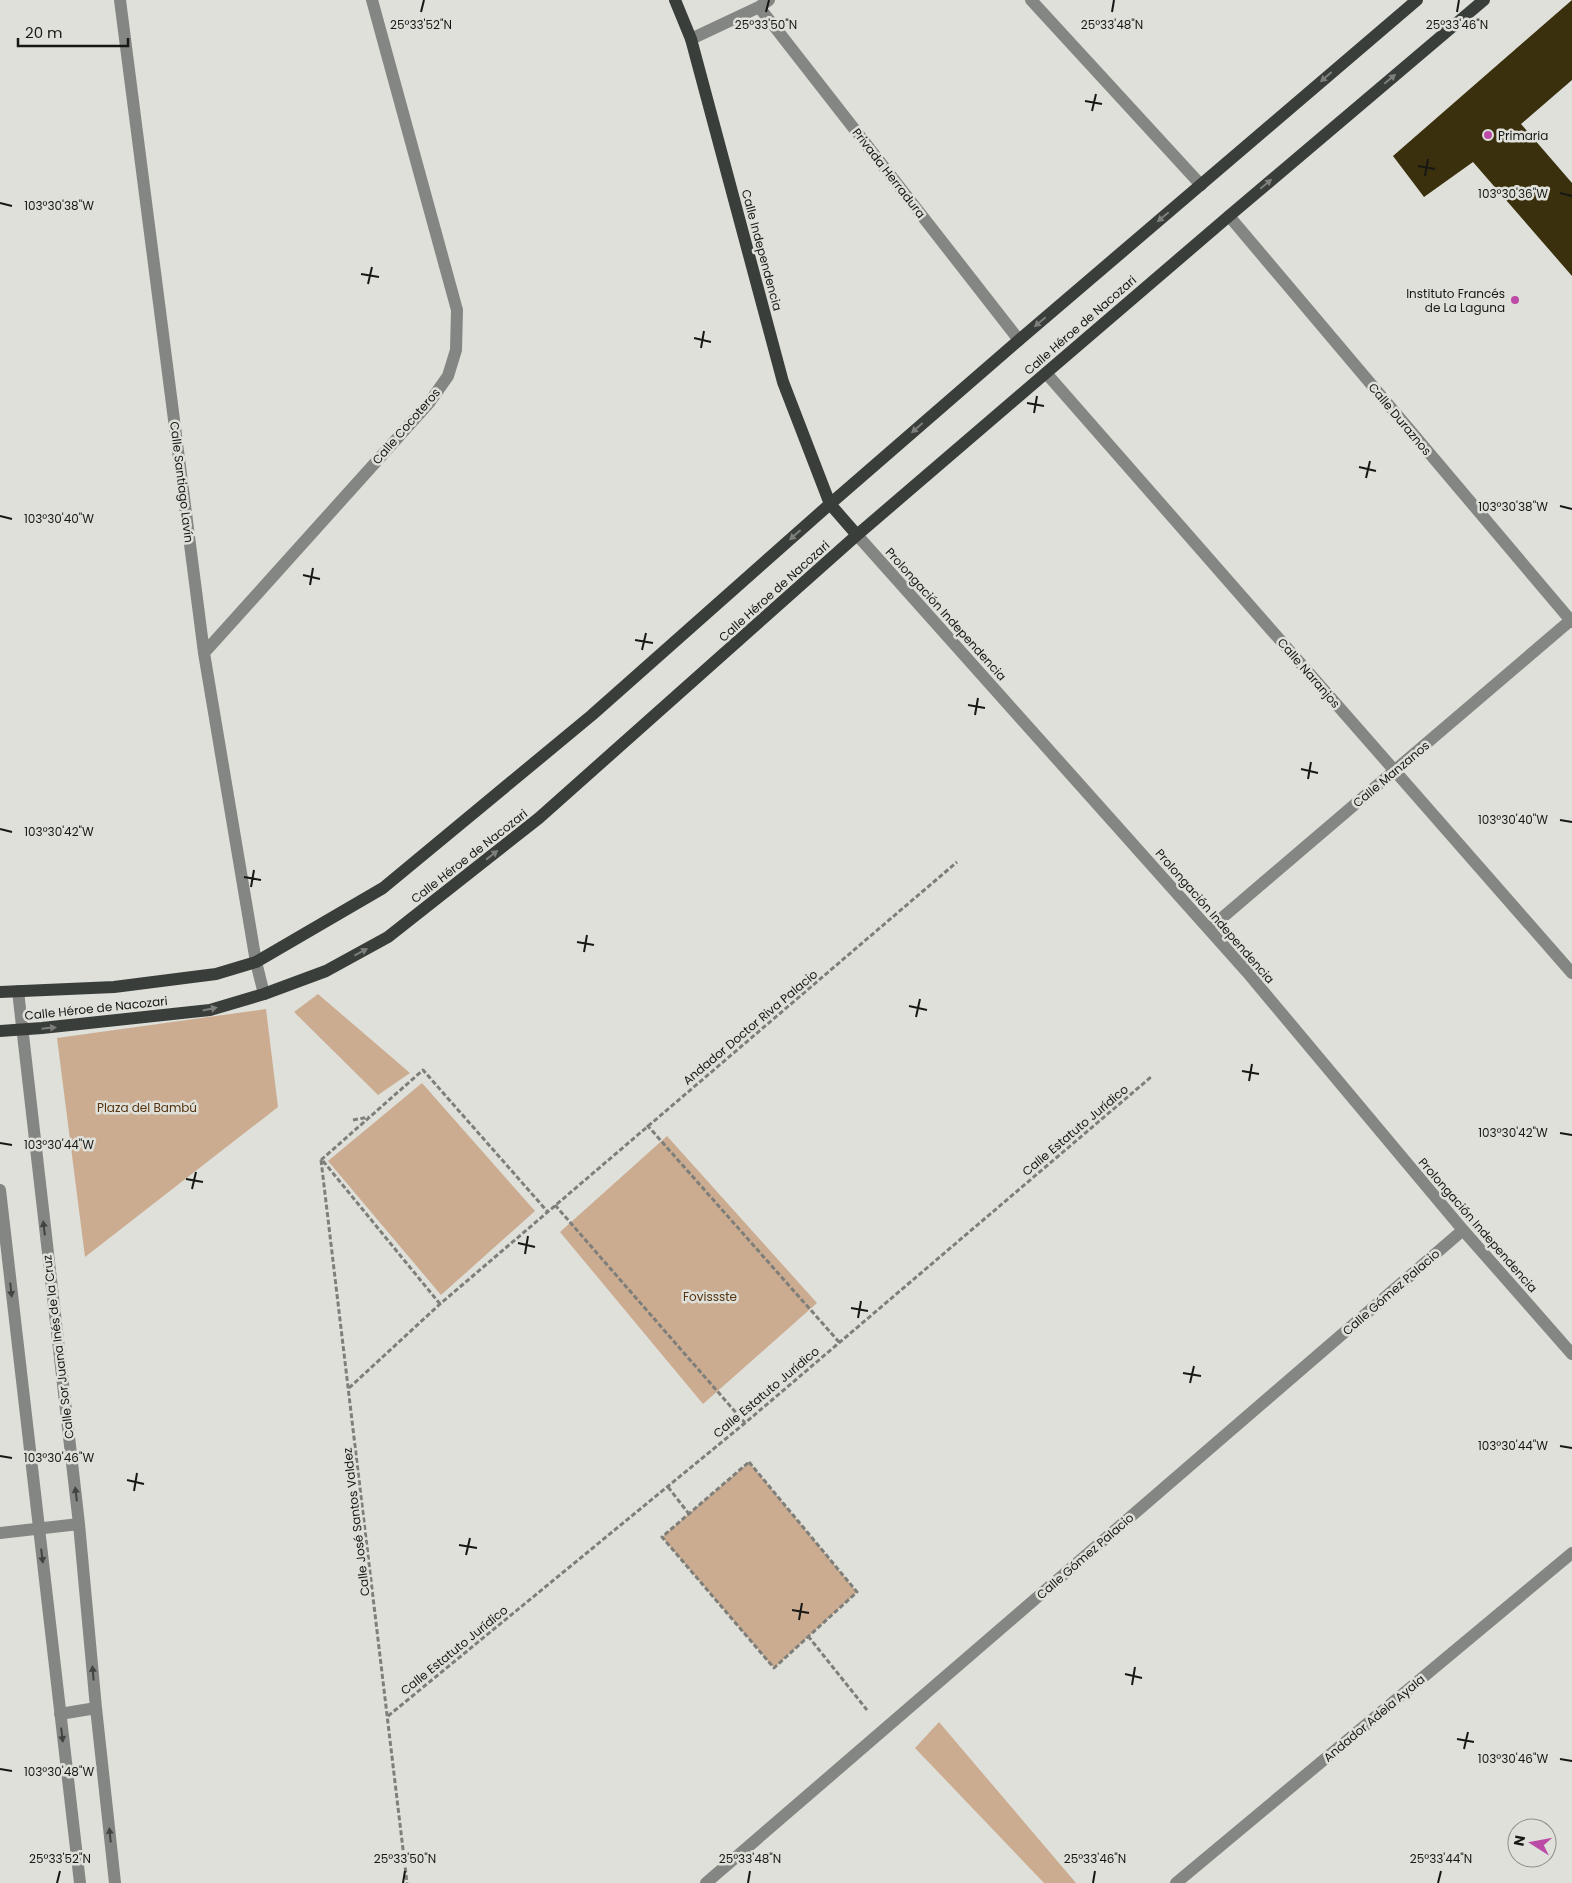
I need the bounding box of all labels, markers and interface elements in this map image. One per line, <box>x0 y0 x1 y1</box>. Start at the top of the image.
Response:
scale bar <box>18 15 128 47</box>
text: 25°33'52"N <box>390 16 452 33</box>
text: 25°33'50"N <box>735 16 797 33</box>
text: 25°33'48"N <box>1081 16 1143 33</box>
text: 25°33'46"N <box>1426 16 1488 33</box>
text: 20 m <box>25 22 63 43</box>
one-way arrow <box>1320 72 1333 83</box>
one-way arrow <box>1383 74 1396 85</box>
street label: Privada Herradura <box>848 124 930 222</box>
place label: Primaria <box>1498 127 1548 144</box>
marker: Primaria <box>1482 129 1494 141</box>
one-way arrow <box>1259 179 1272 190</box>
text: 103°30'36"W <box>1478 185 1548 202</box>
street label: Calle Independencia <box>738 187 786 313</box>
text: 103°30'38"W <box>24 197 94 214</box>
one-way arrow <box>1157 211 1170 222</box>
street label: Calle Héroe de Nacozari <box>1020 271 1140 379</box>
place label: Instituto Francés de La Laguna <box>1406 285 1505 316</box>
marker: Instituto Francés de La Laguna <box>1509 294 1521 306</box>
one-way arrow <box>1034 316 1046 328</box>
street label: Calle Duraznos <box>1365 379 1435 459</box>
street label: Calle Cocoteros <box>368 384 444 468</box>
street label: Calle Santiago Lavín <box>166 420 198 544</box>
one-way arrow <box>910 423 923 434</box>
text: 103°30'38"W <box>1478 498 1548 515</box>
text: 103°30'40"W <box>24 510 94 527</box>
one-way arrow <box>789 529 801 541</box>
street label: Calle Héroe de Nacozari <box>715 537 833 645</box>
street label: Prolongación Independencia <box>882 544 1010 684</box>
street label: Calle Naranjos <box>1274 634 1344 712</box>
street label: Calle Manzanos <box>1349 737 1433 811</box>
street label: Calle Héroe de Nacozari <box>407 805 531 907</box>
text: 103°30'40"W <box>1478 811 1548 828</box>
text: 103°30'42"W <box>24 823 94 840</box>
street label: Prolongación Independencia <box>1152 845 1278 987</box>
one-way arrow <box>485 850 498 861</box>
one-way arrow <box>354 948 369 956</box>
street label: Andador Doctor Riva Palacio <box>679 965 821 1088</box>
street label: Calle Héroe de Nacozari <box>24 992 168 1024</box>
one-way arrow <box>202 1005 218 1013</box>
one-way arrow <box>41 1024 57 1032</box>
street label: Calle Estatuto Jurídico <box>1018 1080 1132 1179</box>
park label: Plaza del Bambú <box>97 1099 197 1116</box>
text: 103°30'42"W <box>1478 1124 1548 1141</box>
text: 103°30'44"W <box>24 1136 94 1153</box>
street label: Prolongación Independencia <box>1415 1154 1541 1296</box>
one-way arrow <box>40 1220 48 1236</box>
street label: Calle Gómez Palacio <box>1339 1245 1443 1339</box>
street label: Calle Sor Juana Inés de la Cruz <box>38 1254 78 1440</box>
one-way arrow <box>7 1282 15 1298</box>
park label: Fovissste <box>683 1288 737 1305</box>
street label: Calle Estatuto Jurídico <box>709 1342 823 1441</box>
text: 103°30'44"W <box>1478 1437 1548 1454</box>
street label: Calle José Santos Valdez <box>338 1447 374 1597</box>
text: 103°30'46"W <box>24 1449 94 1466</box>
one-way arrow <box>72 1485 80 1501</box>
street label: Calle Gómez Palacio <box>1033 1509 1137 1603</box>
one-way arrow <box>38 1548 46 1564</box>
street label: Calle Estatuto Jurídico <box>397 1601 512 1699</box>
one-way arrow <box>89 1665 97 1681</box>
street label: Andador Adela Ayala <box>1320 1671 1428 1765</box>
one-way arrow <box>58 1727 66 1743</box>
text: 103°30'46"W <box>1478 1750 1548 1767</box>
text: 103°30'48"W <box>24 1763 94 1780</box>
north arrow <box>1507 1818 1557 1868</box>
one-way arrow <box>106 1826 114 1842</box>
text: N <box>1508 1833 1530 1848</box>
text: 25°33'52"N <box>29 1850 91 1867</box>
text: 25°33'50"N <box>374 1850 436 1867</box>
text: 25°33'48"N <box>719 1850 781 1867</box>
text: 25°33'46"N <box>1064 1850 1126 1867</box>
text: 25°33'44"N <box>1410 1850 1472 1867</box>

